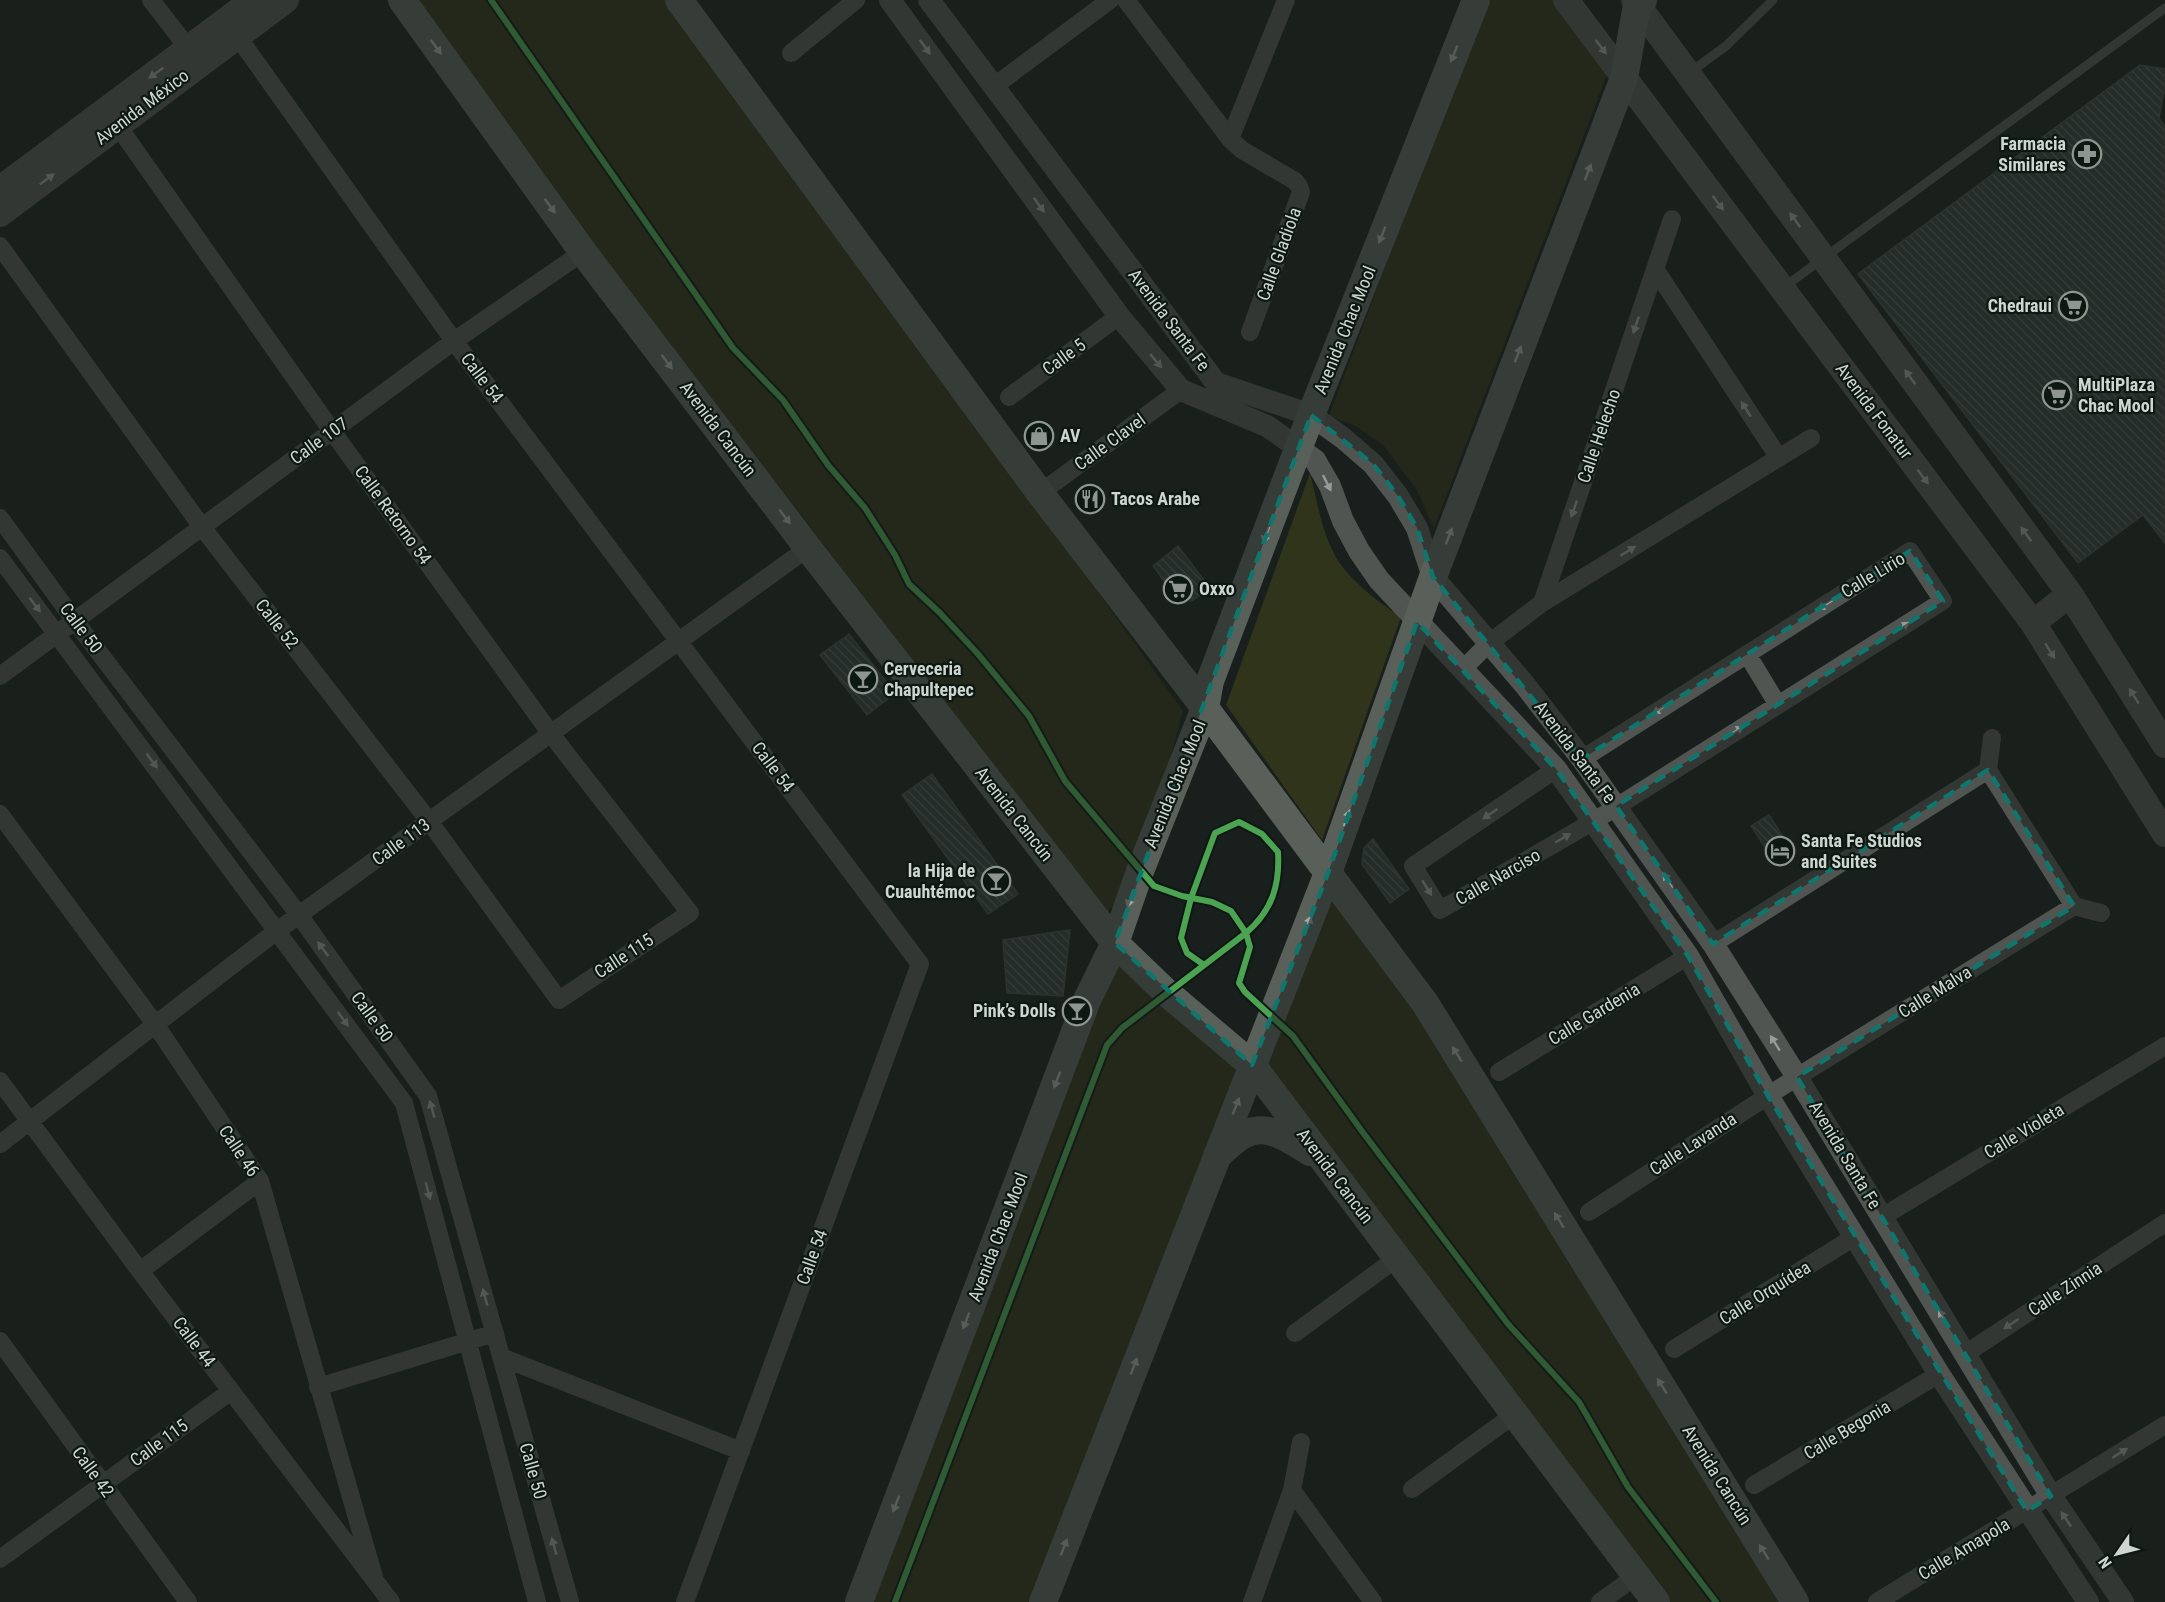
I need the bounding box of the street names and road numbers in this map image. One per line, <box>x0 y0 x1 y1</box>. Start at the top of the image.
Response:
street label: Avenida México <box>91 65 193 149</box>
street label: Calle Gladiola <box>1252 204 1305 303</box>
street label: Avenida Chac Mool <box>1309 263 1380 397</box>
street label: Avenida Santa Fe <box>1124 265 1215 375</box>
street label: Calle 5 <box>1038 334 1090 379</box>
street label: Calle 54 <box>457 348 508 407</box>
street label: Avenida Fonatur <box>1831 359 1918 463</box>
street label: Avenida Cancún <box>676 377 761 480</box>
street label: Calle Helecho <box>1573 386 1624 486</box>
street label: Calle Clavel <box>1070 409 1149 474</box>
street label: Calle 107 <box>286 413 352 469</box>
street label: Calle Retorno 54 <box>351 461 436 568</box>
street label: Calle Lirio <box>1837 547 1909 602</box>
street label: Calle 52 <box>251 595 303 653</box>
street label: Calle 50 <box>56 598 107 657</box>
street label: Avenida Santa Fe <box>1530 697 1621 807</box>
street label: Avenida Chac Mool <box>1139 717 1210 851</box>
street label: Calle 54 <box>748 737 799 796</box>
street label: Avenida Cancún <box>971 762 1058 865</box>
street label: Calle 113 <box>368 814 434 870</box>
street label: Calle Narciso <box>1452 844 1544 909</box>
street label: Calle 115 <box>590 929 657 982</box>
street label: Calle Malva <box>1894 961 1975 1022</box>
street label: Calle Gardenia <box>1544 978 1643 1049</box>
street label: Calle 50 <box>347 987 398 1046</box>
street label: Avenida Santa Fe <box>1805 1097 1886 1213</box>
street label: Calle Violeta <box>1980 1099 2067 1163</box>
street label: Calle Lavanda <box>1645 1108 1740 1179</box>
street label: Calle 46 <box>215 1121 264 1180</box>
street label: Avenida Cancún <box>1293 1124 1378 1227</box>
street label: Avenida Chac Mool <box>963 1169 1032 1304</box>
street label: Calle 54 <box>792 1226 831 1287</box>
street label: Calle Orquídea <box>1715 1256 1814 1329</box>
street label: Calle Zinnia <box>2024 1257 2105 1320</box>
street label: Calle 44 <box>169 1312 220 1371</box>
street label: Calle Begonia <box>1800 1396 1894 1464</box>
street label: Calle 115 <box>126 1415 192 1471</box>
street label: Avenida Cancún <box>1678 1421 1756 1529</box>
street label: Calle 50 <box>515 1440 551 1501</box>
street label: Calle 42 <box>68 1442 119 1501</box>
street label: Calle Amapola <box>1914 1513 2013 1584</box>

